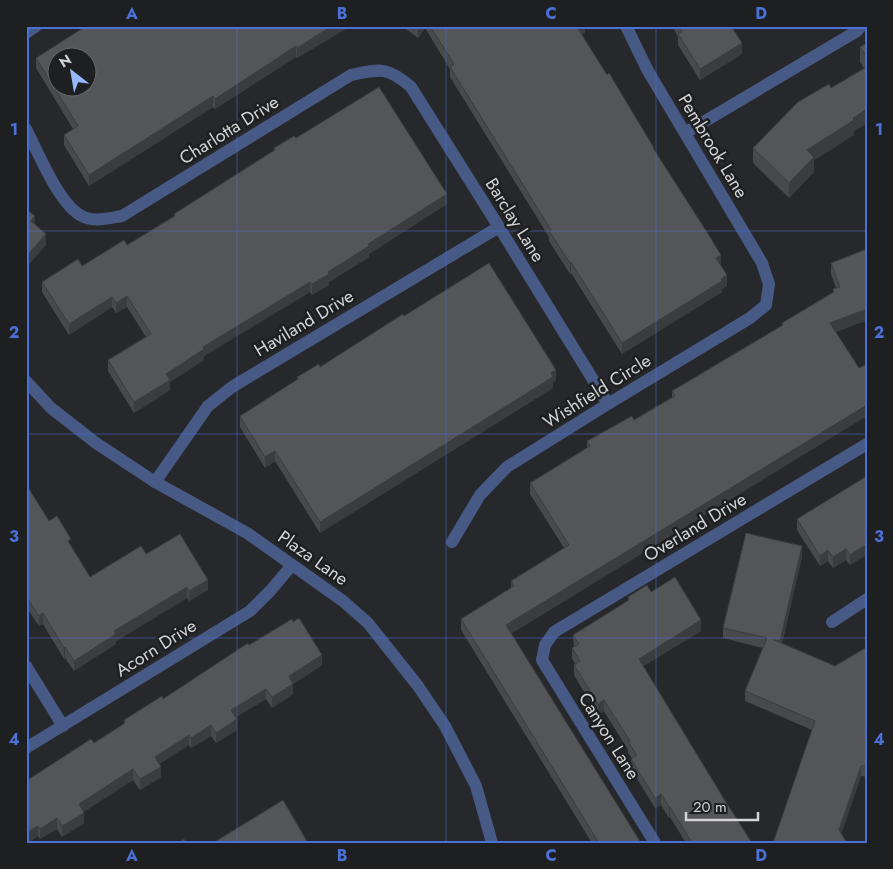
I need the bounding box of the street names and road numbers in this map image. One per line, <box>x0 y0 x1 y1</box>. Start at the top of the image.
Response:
street label: Charlotta Drive <box>174 89 284 171</box>
street label: Pembrook Lane <box>672 89 754 203</box>
street label: Barclay Lane <box>479 173 551 267</box>
street label: Haviland Drive <box>249 283 359 363</box>
street label: Wishfield Circle <box>538 347 656 435</box>
street label: Overland Drive <box>639 486 751 568</box>
street label: Plaza Lane <box>273 524 353 592</box>
street label: Acorn Drive <box>110 613 202 683</box>
street label: Canyon Lane <box>572 687 646 785</box>

